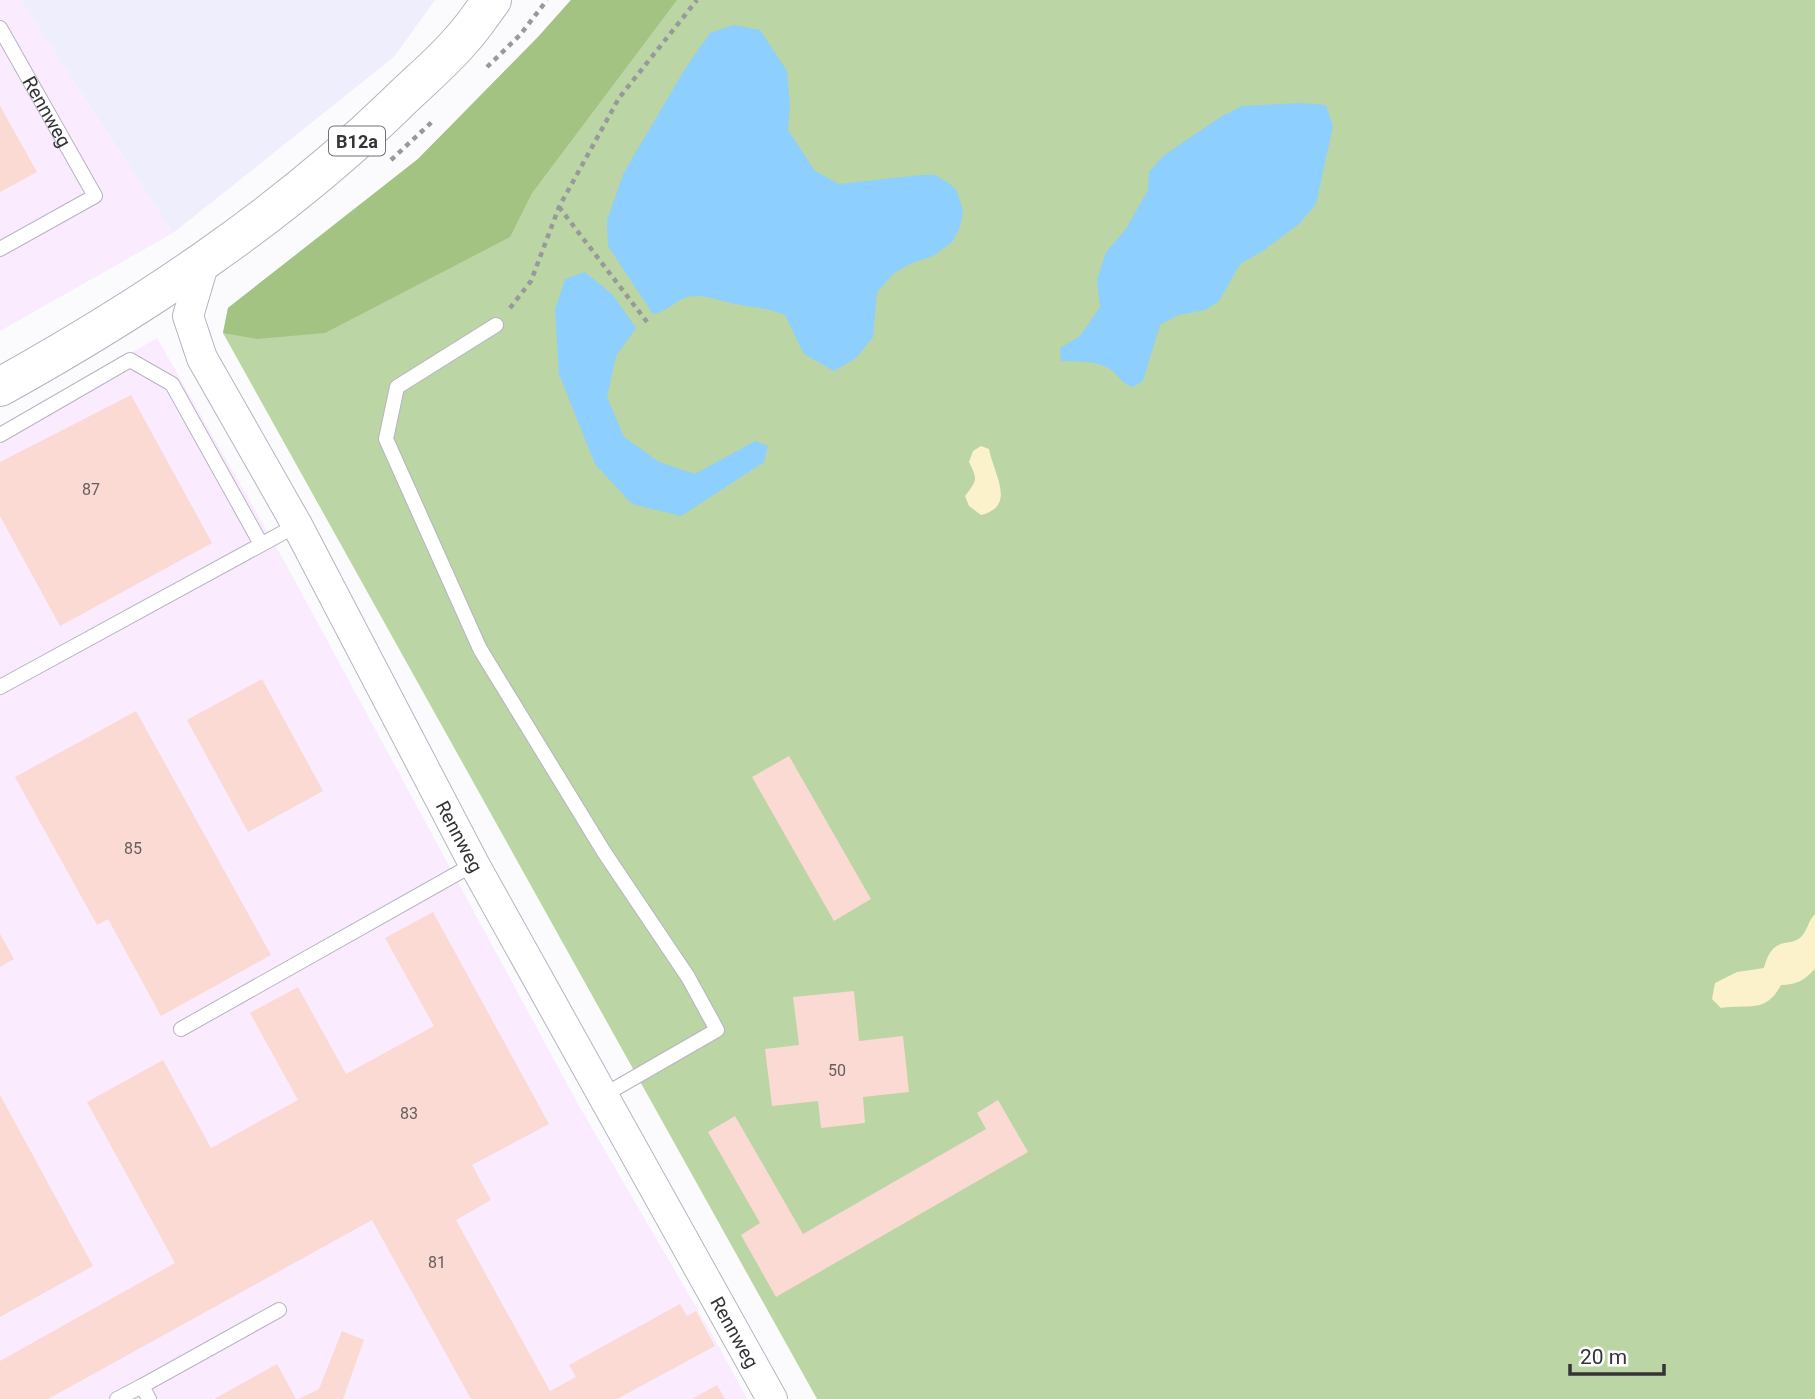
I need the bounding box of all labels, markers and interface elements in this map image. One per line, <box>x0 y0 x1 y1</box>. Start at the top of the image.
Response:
street label: Rennweg <box>18 72 76 151</box>
road number: B12a <box>329 126 385 156</box>
house number: 87 <box>82 480 100 499</box>
street label: Rennweg <box>431 797 488 876</box>
house number: 85 <box>124 839 142 858</box>
house number: 50 <box>828 1061 846 1080</box>
house number: 83 <box>400 1104 418 1123</box>
house number: 81 <box>428 1253 446 1272</box>
street label: Rennweg <box>706 1293 764 1372</box>
scale bar <box>1570 1332 1664 1376</box>
text: 20 m <box>1580 1345 1627 1369</box>

